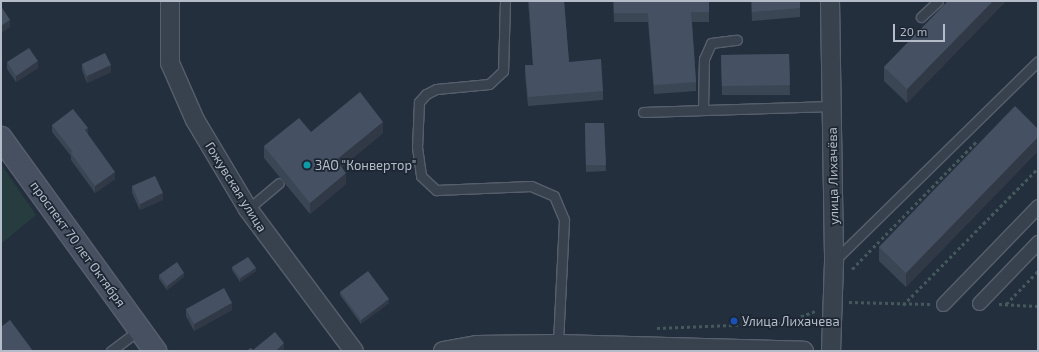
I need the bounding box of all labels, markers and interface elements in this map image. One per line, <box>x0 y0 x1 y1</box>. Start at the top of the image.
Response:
scale bar <box>895 16 947 42</box>
text: 20 m <box>900 24 927 38</box>
street label: улица Лихачёва <box>824 127 842 225</box>
street label: Гожувская улица <box>202 139 270 235</box>
place label: ЗАО "Конвертор" <box>315 157 416 173</box>
marker: ЗАО "Конвертор" <box>302 160 312 170</box>
street label: проспект 70 лет Октября <box>27 178 129 310</box>
place label: Улица Лихачева <box>742 313 840 329</box>
marker: Улица Лихачева <box>729 316 739 326</box>

